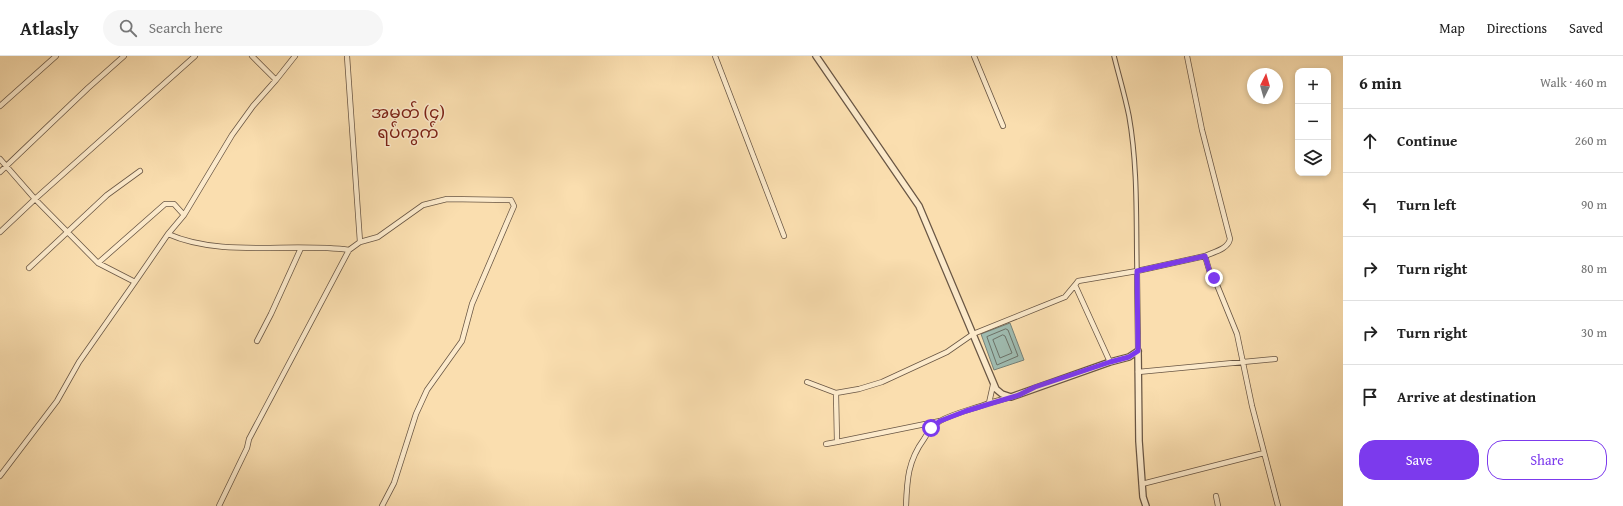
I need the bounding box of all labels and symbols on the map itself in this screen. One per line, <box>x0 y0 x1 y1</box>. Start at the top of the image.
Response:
north arrow <box>1247 68 1283 104</box>
district label: အမှတ် (၄) ရပ်ကွက် <box>371 99 445 146</box>
route end <box>1205 269 1223 287</box>
route start <box>922 419 940 437</box>

